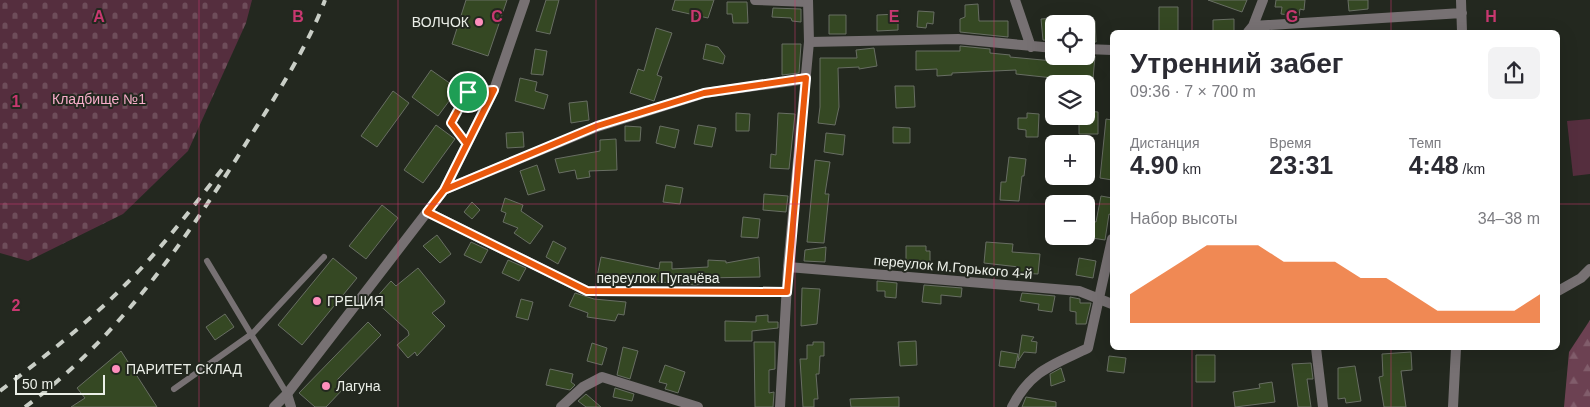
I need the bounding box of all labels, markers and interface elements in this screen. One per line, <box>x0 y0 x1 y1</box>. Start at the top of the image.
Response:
text: A <box>93 8 105 25</box>
text: B <box>292 8 304 25</box>
text: C <box>491 8 503 25</box>
text: D <box>690 8 702 25</box>
text: E <box>889 8 900 25</box>
text: G <box>1286 8 1298 25</box>
text: H <box>1485 8 1497 25</box>
place label: ВОЛЧОК <box>412 14 470 30</box>
map controls <box>1045 15 1095 245</box>
button: locate <box>1045 15 1095 65</box>
marker: ВОЛЧОК <box>473 16 485 28</box>
button: share <box>1488 47 1540 99</box>
text: Утренний забег <box>1130 48 1344 79</box>
pin <box>447 71 489 113</box>
button: layers <box>1045 75 1095 125</box>
icon: arrive <box>454 78 482 106</box>
text: 09:36 · 7 × 700 m <box>1130 83 1256 100</box>
park label: Кладбище №1 <box>52 91 146 107</box>
text: 1 <box>12 93 21 110</box>
button: + <box>1045 135 1095 185</box>
text: Дистанция <box>1130 135 1200 151</box>
text: Время <box>1269 135 1311 151</box>
text: Темп <box>1409 135 1441 151</box>
text: 4.90 <box>1130 151 1179 179</box>
text: 23:31 <box>1269 151 1333 179</box>
text: 4:48 <box>1409 151 1459 179</box>
text: km <box>1179 161 1201 177</box>
text: /km <box>1459 161 1485 177</box>
button: − <box>1045 195 1095 245</box>
text: Набор высоты <box>1130 210 1237 227</box>
text: 34–38 m <box>1478 210 1540 227</box>
street label: переулок М.Горького 4-й <box>873 252 1033 282</box>
street label: переулок Пугачёва <box>596 270 720 286</box>
place label: ГРЕЦИЯ <box>327 293 384 309</box>
marker: ГРЕЦИЯ <box>311 295 323 307</box>
text: 2 <box>12 297 21 314</box>
place label: ПАРИТЕТ СКЛАД <box>126 361 242 377</box>
marker: ПАРИТЕТ СКЛАД <box>110 363 122 375</box>
scale bar <box>15 372 105 395</box>
text: 50 m <box>22 376 53 392</box>
place label: Лагуна <box>336 378 381 394</box>
marker: Лагуна <box>320 380 332 392</box>

